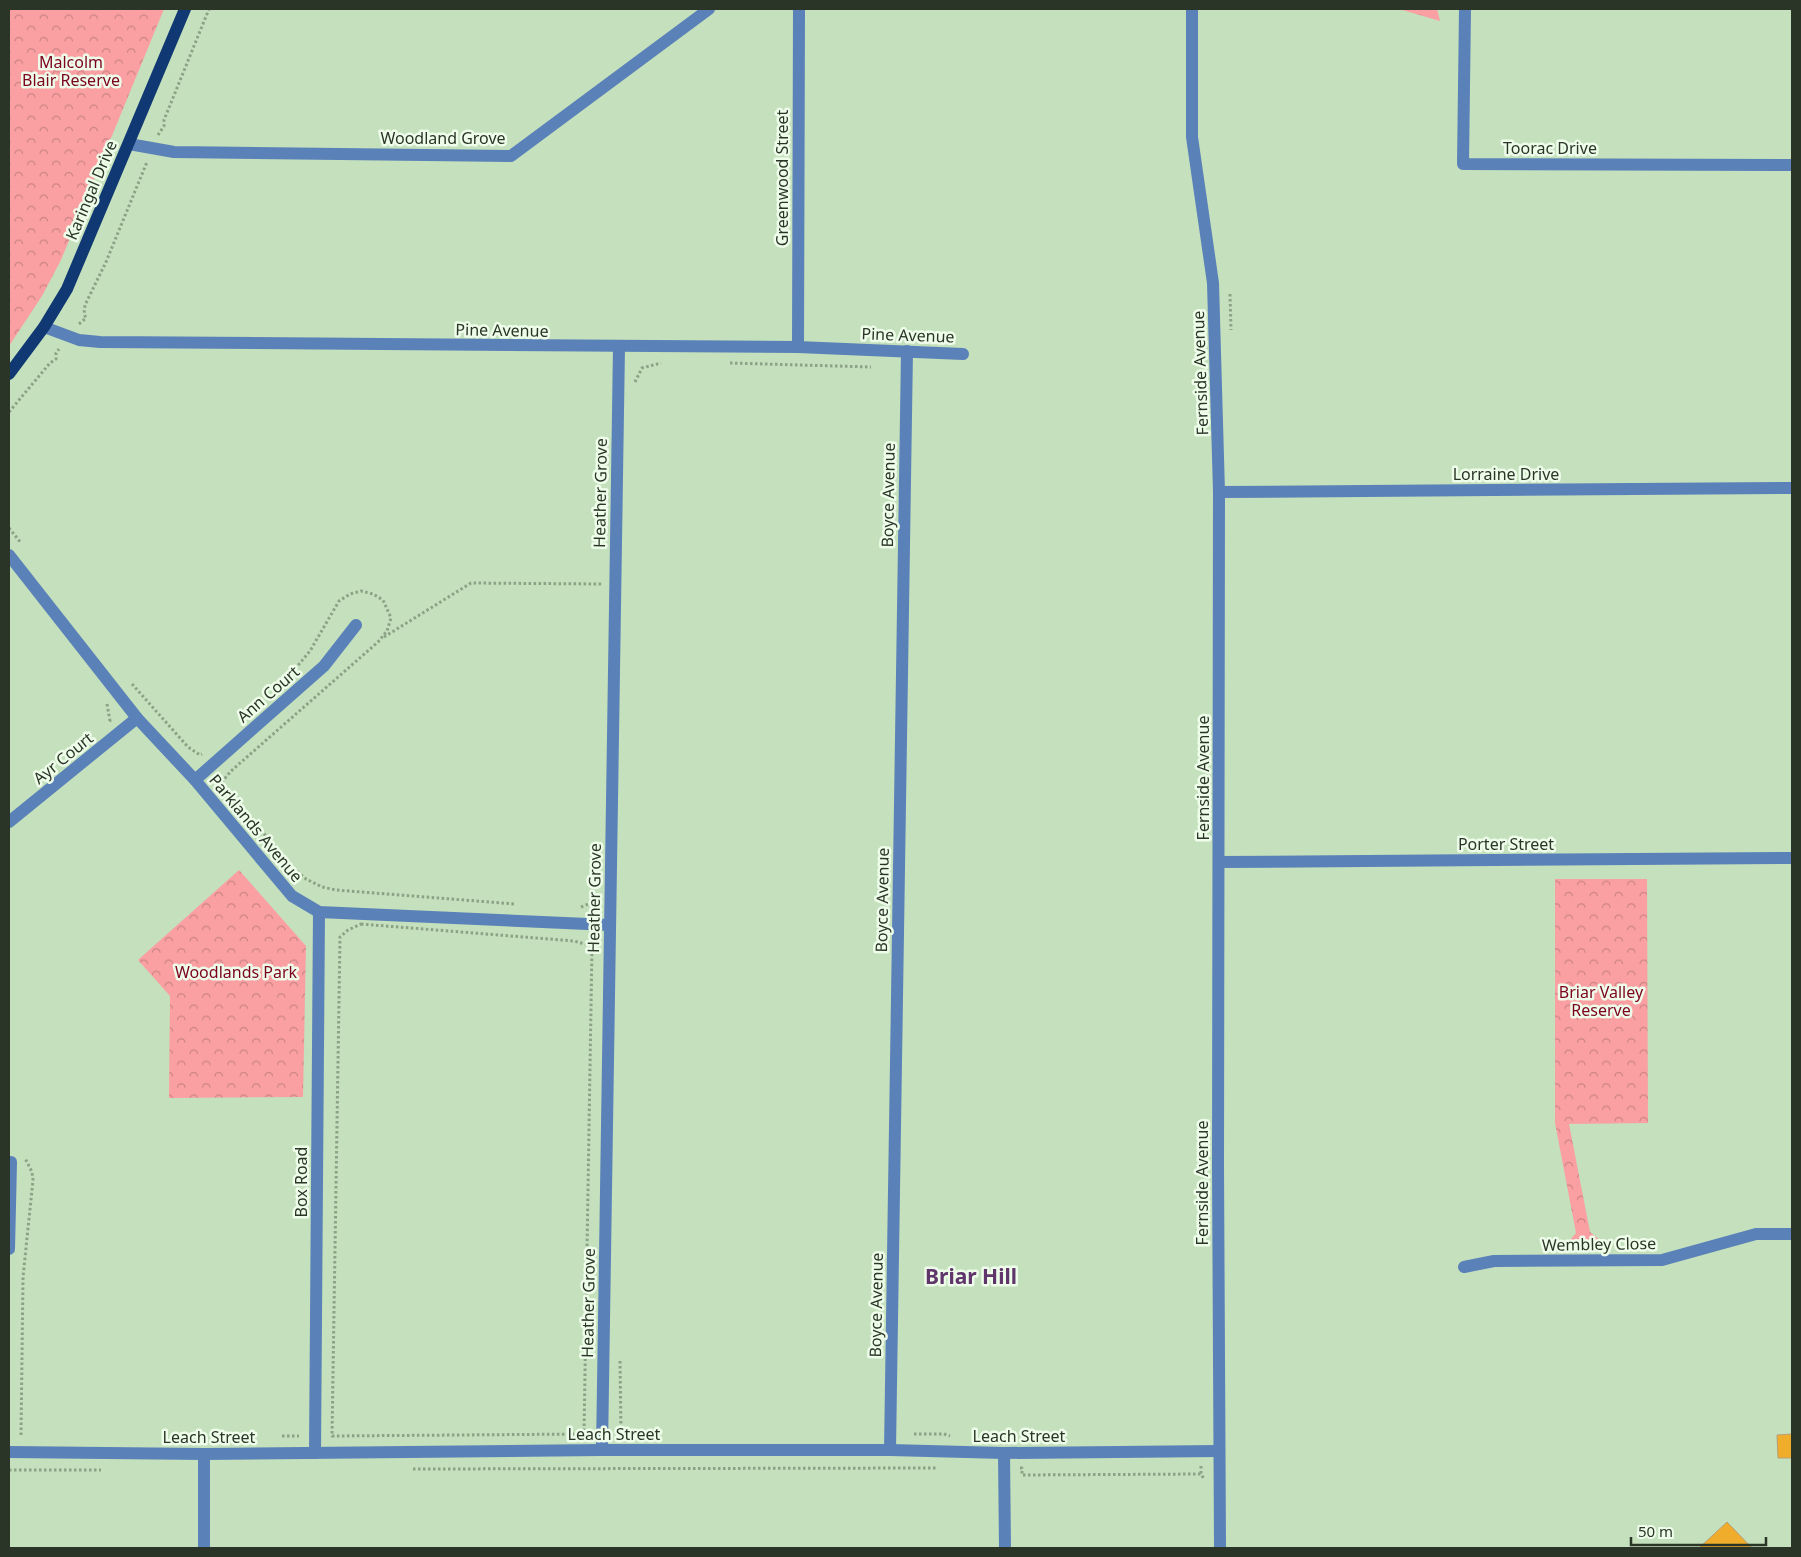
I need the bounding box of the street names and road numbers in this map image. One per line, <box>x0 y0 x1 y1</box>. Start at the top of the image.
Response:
street label: Greenwood Street <box>771 110 793 246</box>
street label: Woodland Grove <box>380 127 506 149</box>
street label: Karingal Drive <box>60 137 122 243</box>
street label: Toorac Drive <box>1503 137 1597 159</box>
street label: Fernside Avenue <box>1187 310 1213 436</box>
street label: Pine Avenue <box>455 318 549 342</box>
street label: Pine Avenue <box>861 322 955 348</box>
street label: Heather Grove <box>588 438 612 548</box>
street label: Boyce Avenue <box>876 442 900 548</box>
street label: Lorraine Drive <box>1453 463 1559 485</box>
street label: Ann Court <box>232 661 304 727</box>
street label: Fernside Avenue <box>1192 716 1214 840</box>
street label: Ayr Court <box>28 727 98 789</box>
street label: Parklands Avenue <box>204 769 308 887</box>
street label: Porter Street <box>1458 833 1554 855</box>
street label: Heather Grove <box>582 843 606 953</box>
street label: Boyce Avenue <box>870 847 894 953</box>
street label: Fernside Avenue <box>1191 1121 1213 1245</box>
street label: Box Road <box>290 1147 312 1217</box>
street label: Wembley Close <box>1542 1232 1656 1256</box>
street label: Heather Grove <box>576 1248 600 1358</box>
street label: Boyce Avenue <box>864 1252 888 1358</box>
street label: Leach Street <box>568 1423 661 1445</box>
street label: Leach Street <box>973 1425 1066 1447</box>
street label: Leach Street <box>163 1426 256 1448</box>

